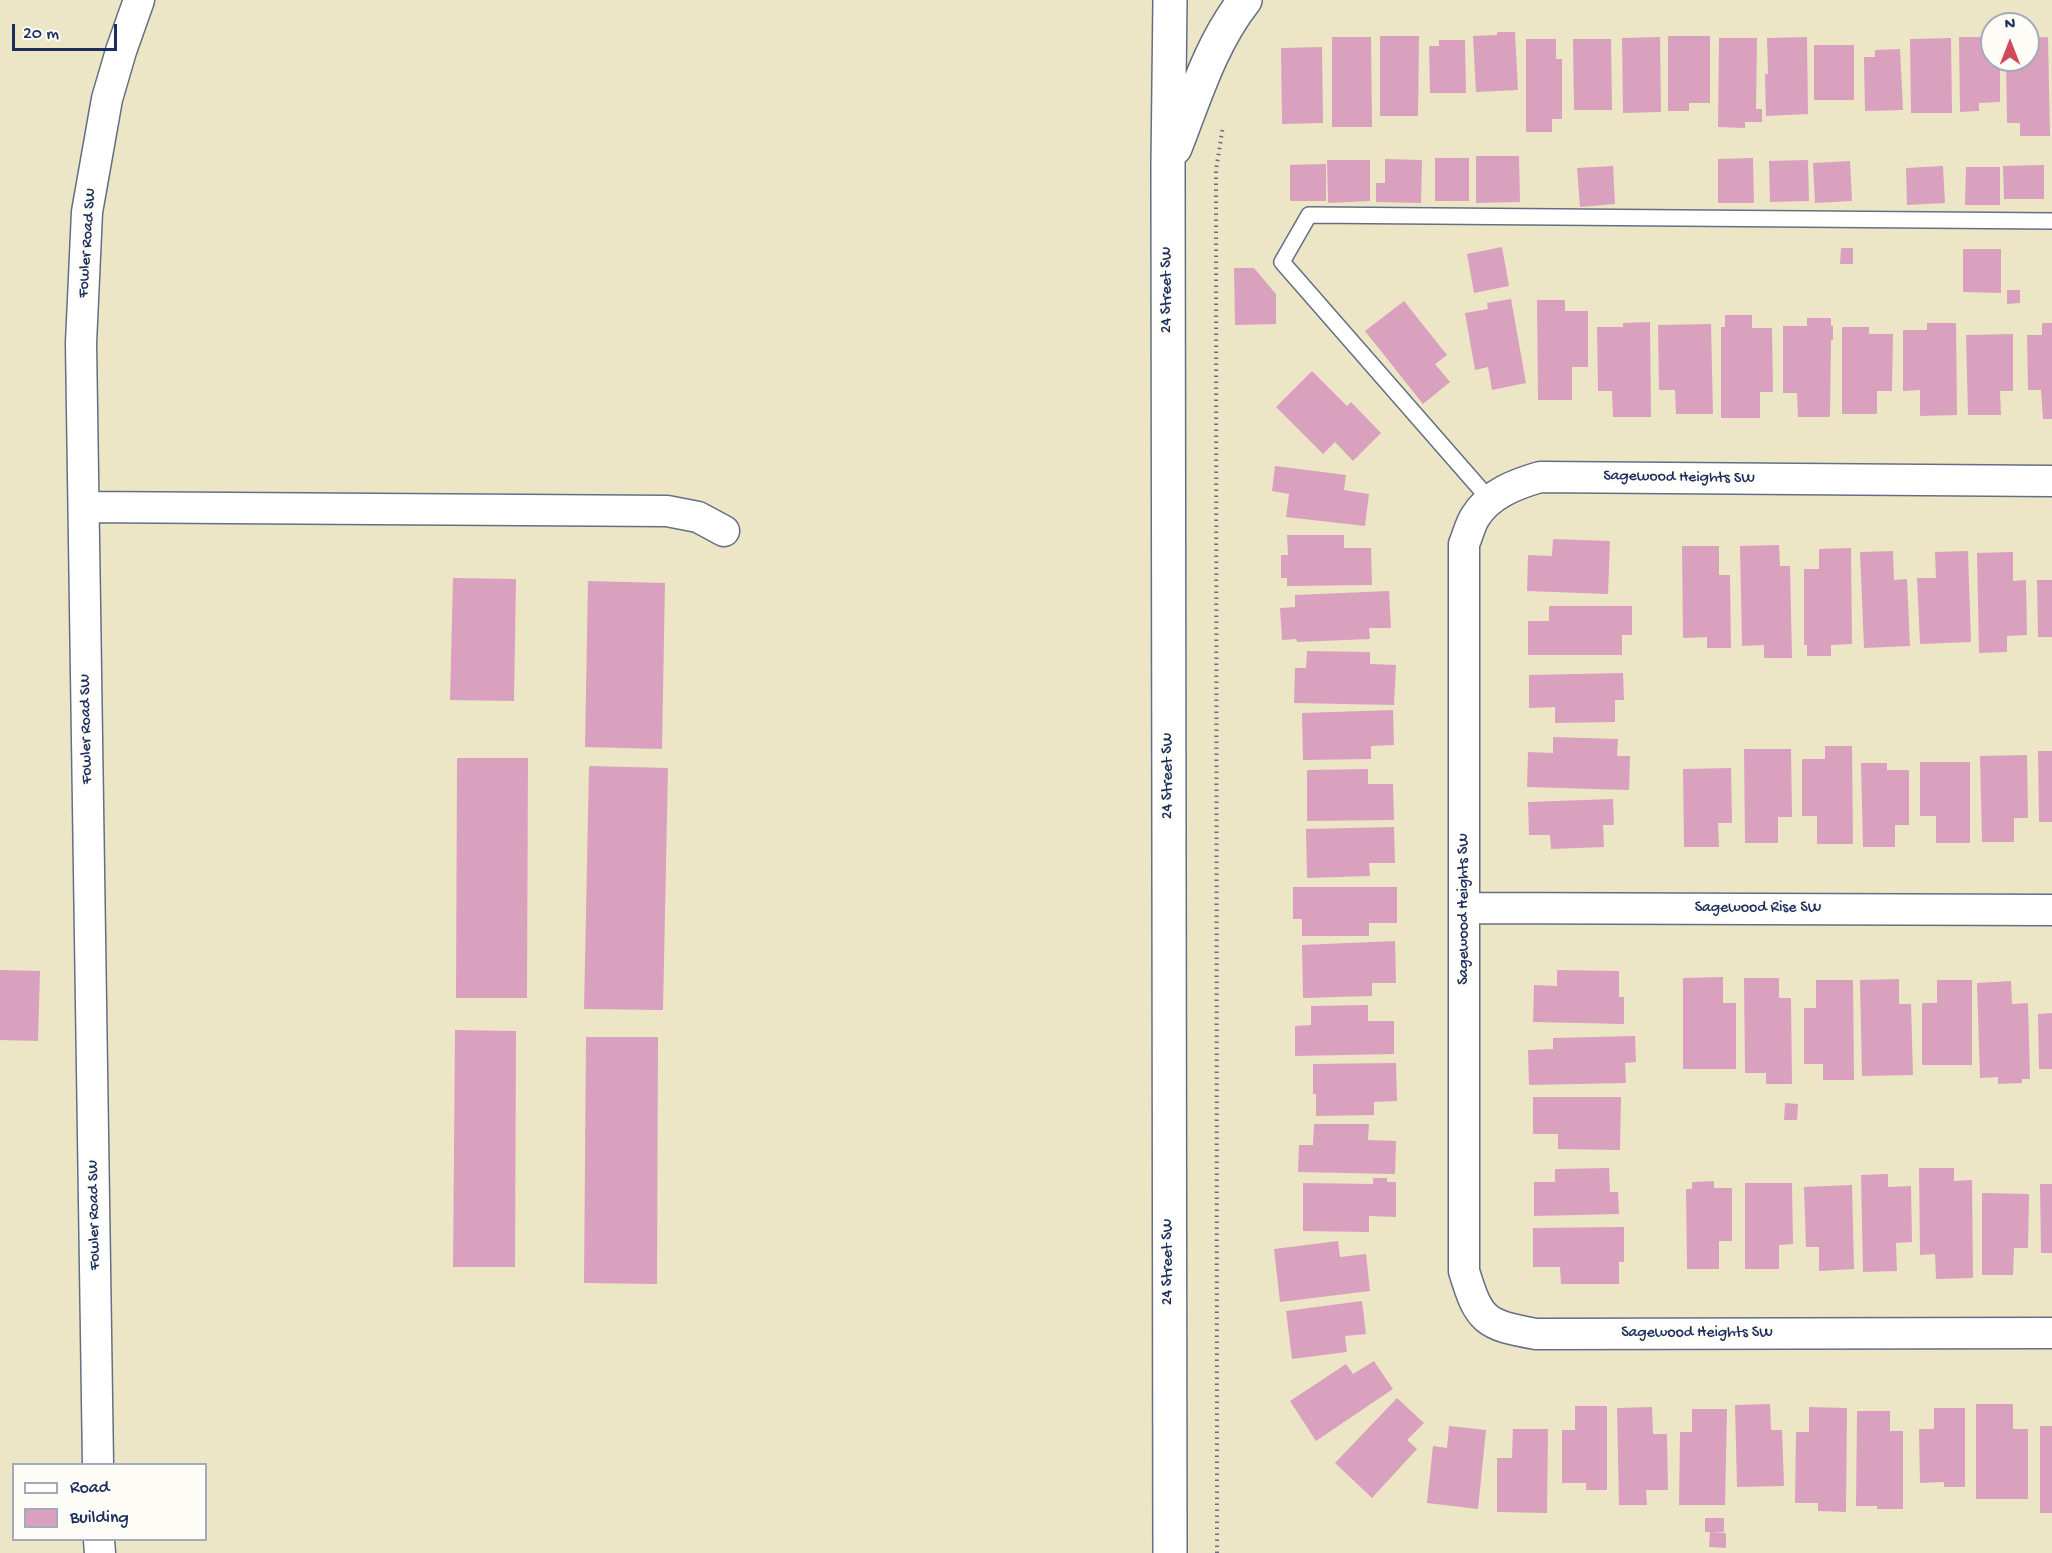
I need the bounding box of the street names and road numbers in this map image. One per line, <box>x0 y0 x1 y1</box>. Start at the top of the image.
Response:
street label: Fowler Road SW <box>75 188 101 298</box>
street label: 24 Street SW <box>1158 247 1178 333</box>
street label: Sagewood Heights SW <box>1603 467 1755 489</box>
street label: Fowler Road SW <box>76 674 98 784</box>
street label: 24 Street SW <box>1159 733 1179 819</box>
street label: Sagewood Heights SW <box>1455 833 1475 985</box>
street label: Sagewood Rise SW <box>1695 899 1821 919</box>
street label: Fowler Road SW <box>84 1160 106 1270</box>
street label: 24 Street SW <box>1159 1219 1179 1305</box>
street label: Sagewood Heights SW <box>1621 1324 1773 1344</box>

